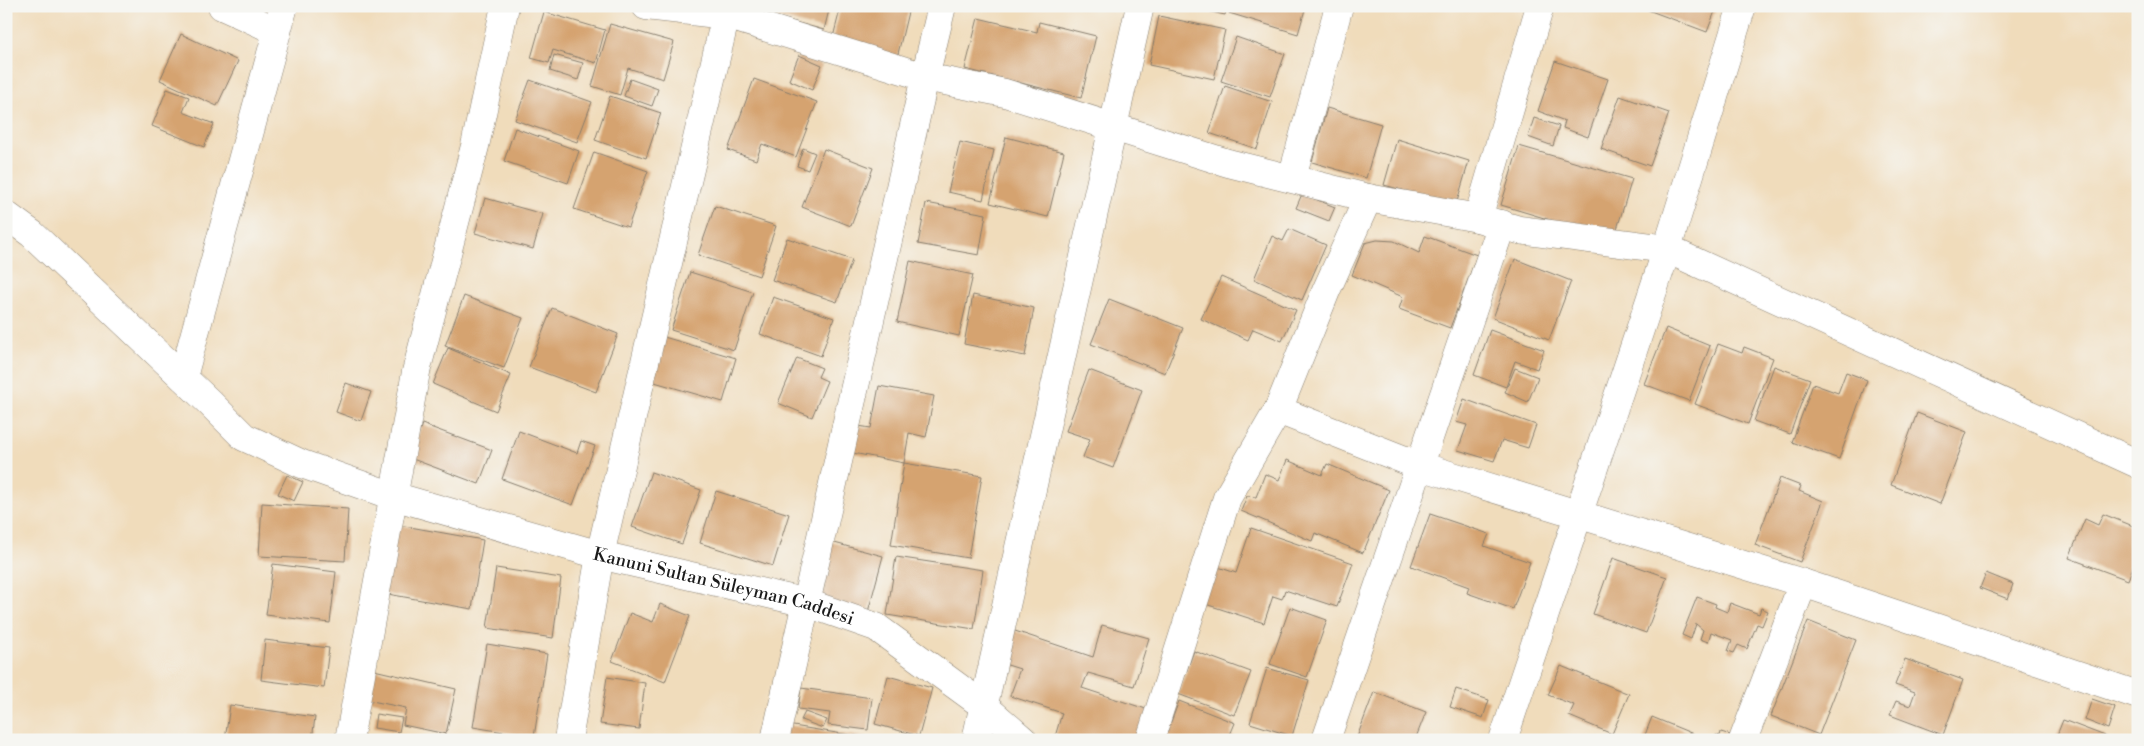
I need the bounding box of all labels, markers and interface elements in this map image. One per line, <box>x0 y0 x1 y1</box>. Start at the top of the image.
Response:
street label: Kanuni Sultan Süleyman Caddesi <box>591 543 857 631</box>

